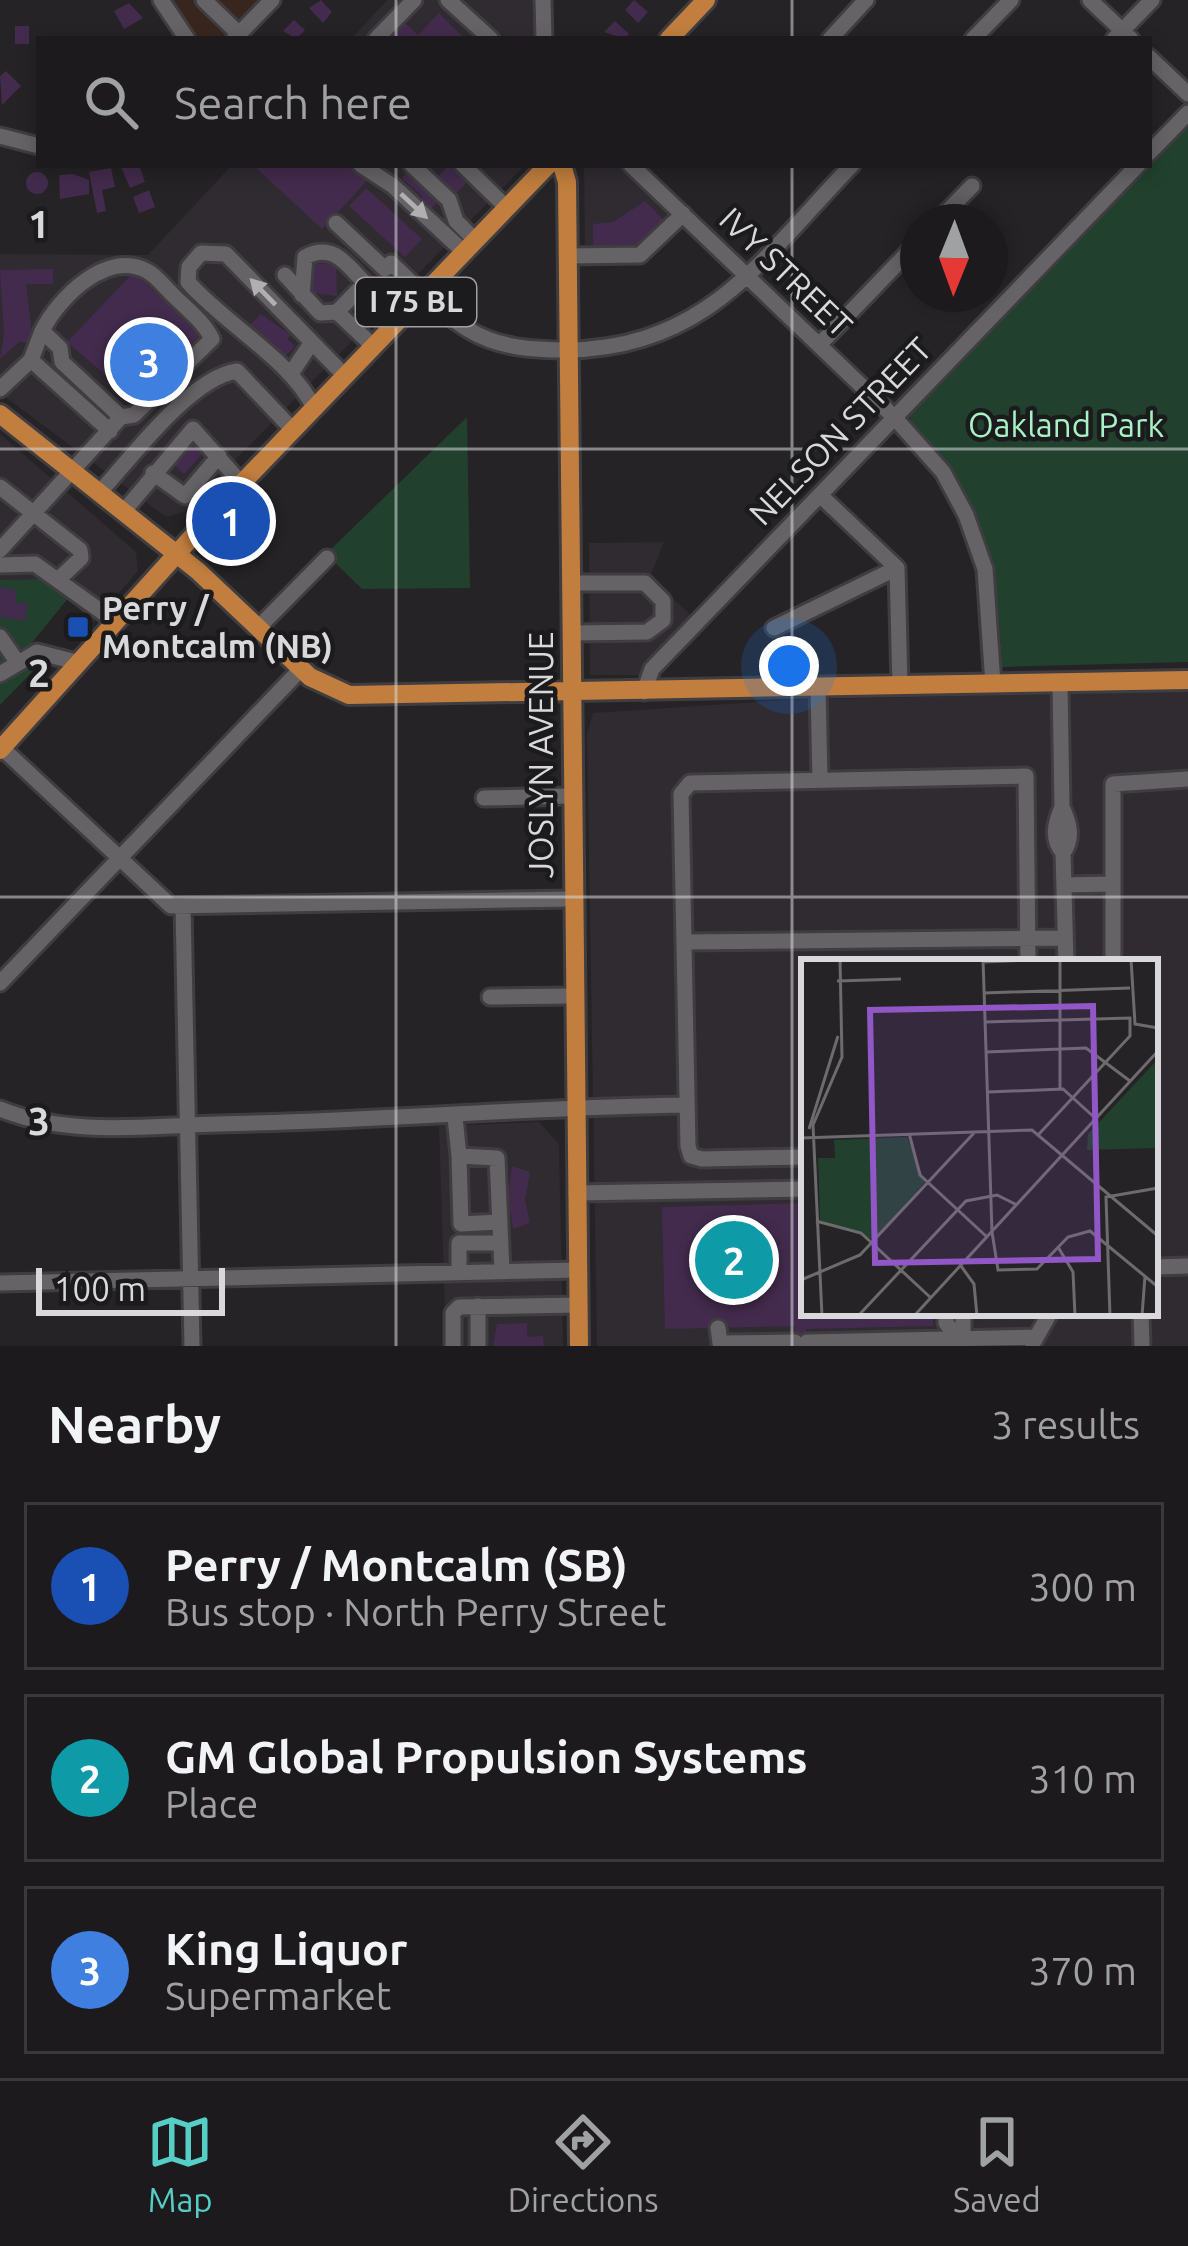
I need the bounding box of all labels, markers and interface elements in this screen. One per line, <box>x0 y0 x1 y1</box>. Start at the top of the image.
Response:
search box <box>36 36 1152 168</box>
icon: search <box>78 69 144 135</box>
text: Search here <box>174 77 412 128</box>
one-way arrow <box>400 192 429 219</box>
street label: IVY STREET <box>713 200 860 344</box>
text: 1 <box>28 202 50 245</box>
north arrow <box>900 204 1008 312</box>
one-way arrow <box>250 278 278 307</box>
road number: I 75 BL <box>356 278 476 326</box>
pin: 3 <box>110 317 188 407</box>
street label: NELSON STREET <box>741 330 938 532</box>
park label: Oakland Park <box>968 406 1164 443</box>
pin: 1 <box>192 476 270 566</box>
place label: Perry / Montcalm (NB) <box>102 589 333 665</box>
marker: Perry / Montcalm (NB) <box>65 614 91 640</box>
street label: JOSLYN AVENUE <box>522 632 559 878</box>
your location <box>759 636 819 696</box>
text: 2 <box>28 651 50 694</box>
inset map <box>801 959 1158 1316</box>
text: 3 <box>28 1099 50 1142</box>
pin: 2 <box>695 1215 773 1305</box>
scale bar <box>36 1262 225 1315</box>
text: 100 m <box>54 1270 146 1307</box>
text: Nearby <box>48 1395 221 1453</box>
text: 3 results <box>991 1403 1140 1446</box>
text: Perry / Montcalm (SB) <box>165 1539 628 1590</box>
text: 1 <box>79 1565 101 1608</box>
text: 300 m <box>1028 1565 1137 1608</box>
text: Bus stop · North Perry Street <box>165 1590 666 1633</box>
text: GM Global Propulsion Systems <box>165 1731 808 1782</box>
text: 2 <box>79 1757 101 1800</box>
text: 310 m <box>1028 1757 1137 1800</box>
text: Place <box>165 1782 258 1825</box>
text: King Liquor <box>165 1923 408 1974</box>
text: 3 <box>79 1949 101 1992</box>
text: 370 m <box>1028 1949 1137 1992</box>
text: Supermarket <box>165 1974 391 2017</box>
tab: Map <box>147 2109 213 2218</box>
tab: Directions <box>508 2109 658 2218</box>
tab: Saved <box>953 2109 1041 2218</box>

